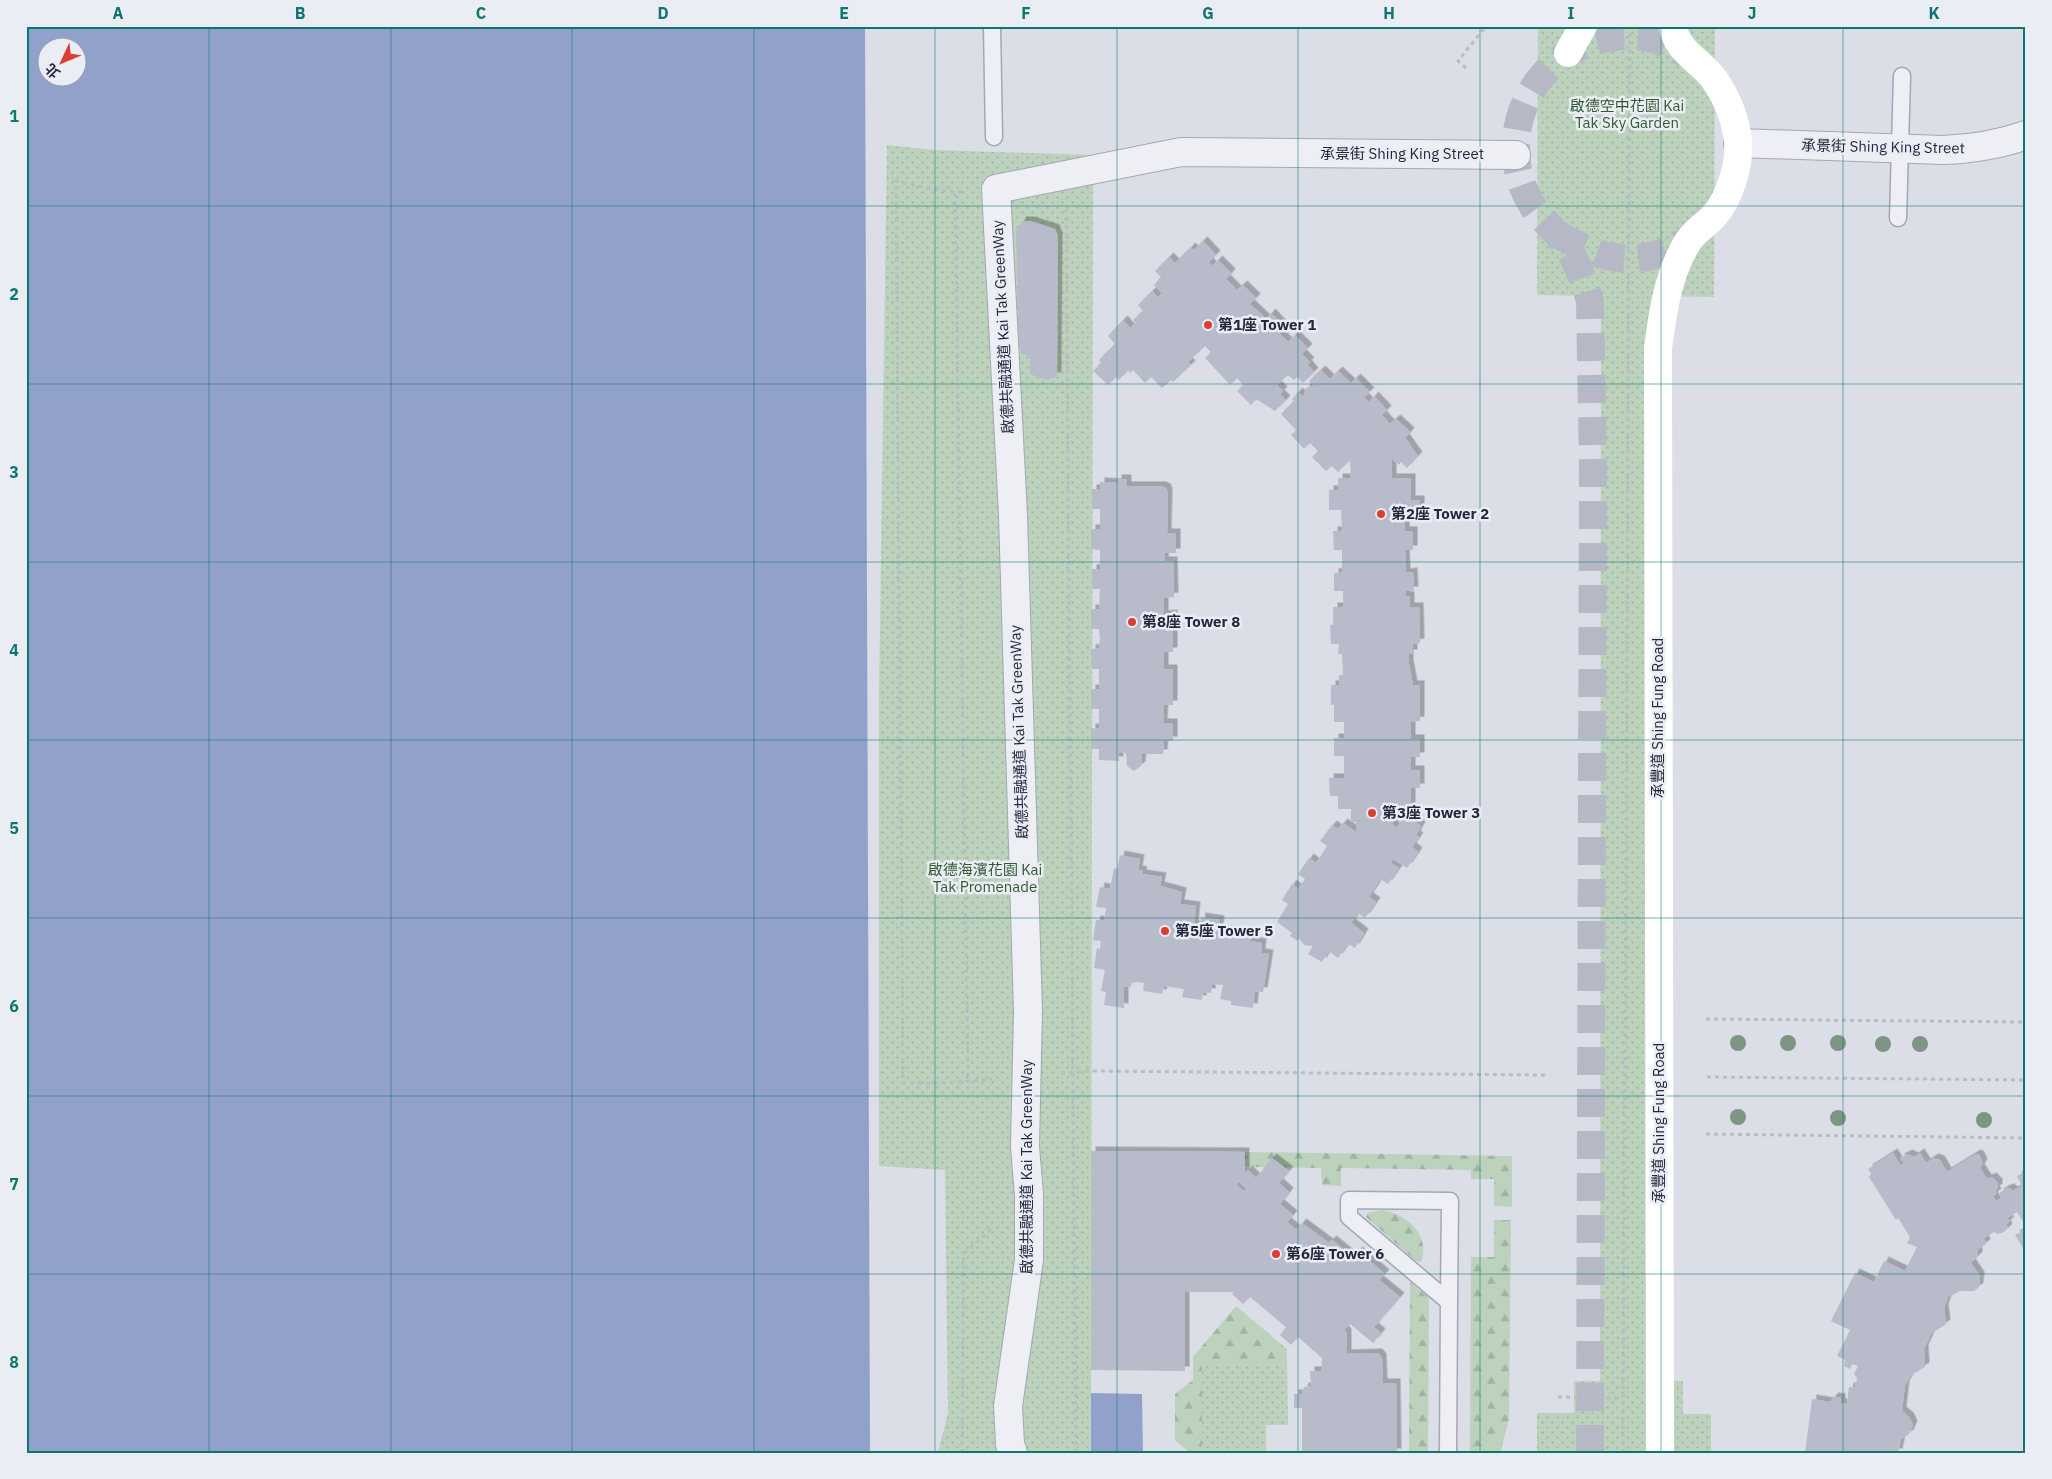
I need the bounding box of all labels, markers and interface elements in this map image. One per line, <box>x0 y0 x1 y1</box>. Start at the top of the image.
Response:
text: A <box>113 3 124 23</box>
text: B <box>295 3 306 23</box>
text: C <box>476 3 486 23</box>
text: D <box>657 3 669 23</box>
text: E <box>839 3 849 23</box>
text: F <box>1021 3 1031 23</box>
text: G <box>1202 3 1214 23</box>
text: H <box>1383 3 1395 23</box>
text: I <box>1568 3 1575 23</box>
text: J <box>1748 3 1756 23</box>
text: K <box>1928 3 1940 23</box>
north arrow <box>38 38 88 88</box>
text: 北 <box>41 60 64 82</box>
park label: 啟德空中花園 Kai Tak Sky Garden <box>1570 96 1684 132</box>
text: 1 <box>9 106 19 126</box>
street label: 承景街 Shing King Street <box>1801 136 1965 157</box>
street label: 承景街 Shing King Street <box>1320 144 1484 163</box>
street label: 啟德共融通道 Kai Tak GreenWay <box>987 219 1018 435</box>
text: 2 <box>9 284 19 304</box>
place label: 第1座 Tower 1 <box>1218 315 1316 334</box>
marker: 第1座 Tower 1 <box>1202 319 1214 331</box>
text: 3 <box>9 462 19 482</box>
place label: 第2座 Tower 2 <box>1391 504 1489 523</box>
marker: 第2座 Tower 2 <box>1375 508 1387 520</box>
place label: 第8座 Tower 8 <box>1142 612 1240 631</box>
marker: 第8座 Tower 8 <box>1126 616 1138 628</box>
street label: 啟德共融通道 Kai Tak GreenWay <box>1005 624 1032 839</box>
street label: 承豐道 Shing Fung Road <box>1648 638 1667 798</box>
text: 4 <box>9 640 19 660</box>
place label: 第3座 Tower 3 <box>1382 803 1480 822</box>
marker: 第3座 Tower 3 <box>1366 807 1378 819</box>
text: 5 <box>9 818 19 838</box>
park label: 啟德海濱花園 Kai Tak Promenade <box>928 860 1042 896</box>
place label: 第5座 Tower 5 <box>1175 921 1273 940</box>
marker: 第5座 Tower 5 <box>1159 925 1171 937</box>
text: 6 <box>9 996 19 1016</box>
street label: 承豐道 Shing Fung Road <box>1649 1043 1668 1203</box>
street label: 啟德共融通道 Kai Tak GreenWay <box>1017 1059 1036 1274</box>
text: 7 <box>9 1174 19 1194</box>
place label: 第6座 Tower 6 <box>1286 1244 1384 1263</box>
marker: 第6座 Tower 6 <box>1270 1248 1282 1260</box>
text: 8 <box>9 1352 19 1372</box>

